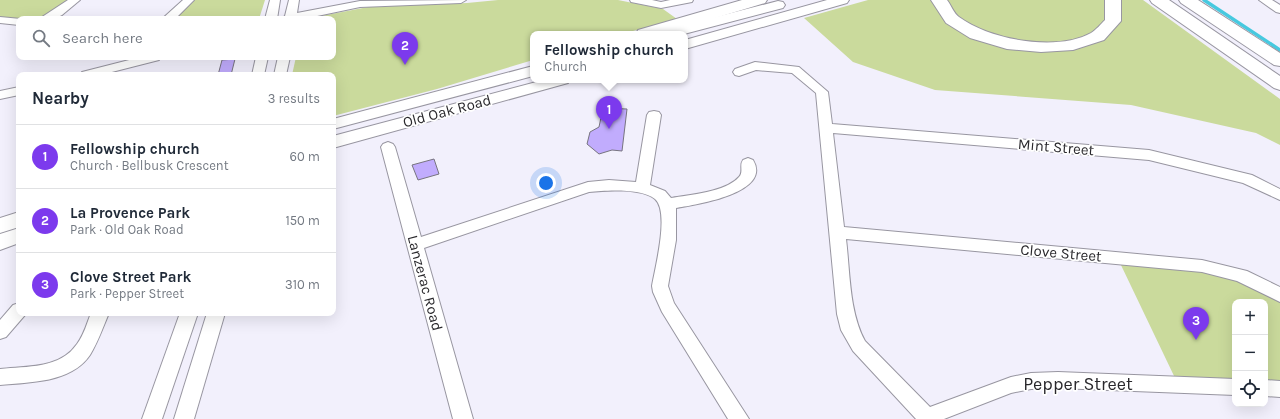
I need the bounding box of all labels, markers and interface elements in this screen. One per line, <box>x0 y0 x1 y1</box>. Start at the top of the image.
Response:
search box <box>16 16 336 60</box>
icon: search <box>30 27 52 49</box>
text: Search here <box>62 29 143 47</box>
popup <box>530 31 688 83</box>
pin: 2 <box>392 32 418 65</box>
text: Fellowship church <box>544 41 674 59</box>
text: Church <box>544 59 587 74</box>
text: Nearby <box>32 88 89 108</box>
text: 3 results <box>268 91 320 106</box>
street label: Old Oak Road <box>401 91 493 131</box>
pin: 1 <box>596 96 622 129</box>
street label: Mint Street <box>1017 135 1095 159</box>
text: Fellowship church <box>70 140 200 158</box>
text: 1 <box>43 149 47 164</box>
text: 60 m <box>290 149 320 164</box>
text: Church · Bellbusk Crescent <box>70 158 229 173</box>
your location <box>536 173 556 193</box>
text: La Provence Park <box>70 204 190 222</box>
text: 2 <box>41 213 49 228</box>
text: 150 m <box>285 213 320 228</box>
text: Park · Old Oak Road <box>70 222 184 237</box>
street label: Lanzerac Road <box>404 233 446 333</box>
street label: Clove Street <box>1020 240 1103 266</box>
text: Clove Street Park <box>70 268 191 286</box>
text: 3 <box>41 277 49 292</box>
text: 310 m <box>285 277 320 292</box>
text: Park · Pepper Street <box>70 286 184 301</box>
map controls <box>1232 299 1268 407</box>
button: + <box>1232 299 1268 335</box>
pin: 3 <box>1183 307 1209 340</box>
button: − <box>1232 335 1268 371</box>
button: locate <box>1232 371 1268 407</box>
street label: Pepper Street <box>1023 373 1133 395</box>

